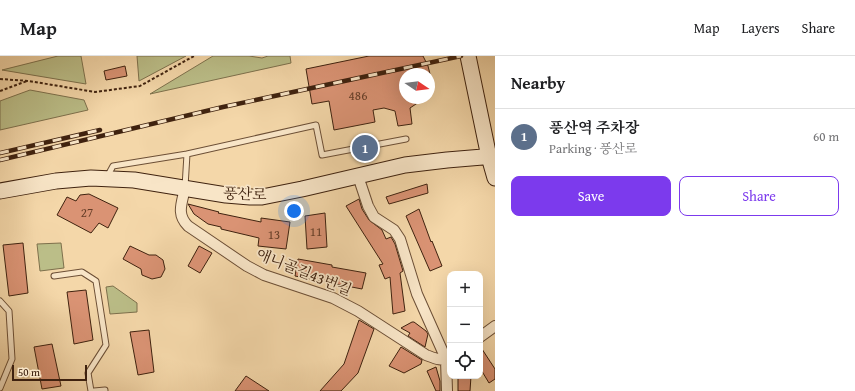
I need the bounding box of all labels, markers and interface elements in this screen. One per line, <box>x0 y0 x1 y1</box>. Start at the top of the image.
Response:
text: Map <box>20 14 57 42</box>
text: Map <box>694 18 720 38</box>
text: Layers <box>742 18 780 38</box>
text: Share <box>802 18 835 38</box>
north arrow <box>399 68 435 104</box>
text: Nearby <box>511 70 565 95</box>
house number: 486 <box>349 86 367 105</box>
text: 풍산역 주차장 <box>549 117 639 138</box>
text: 1 <box>521 127 527 146</box>
text: 60 m <box>813 127 839 146</box>
pin: 1 <box>352 133 378 163</box>
text: Parking · 풍산로 <box>549 139 637 158</box>
button: Save <box>511 176 671 216</box>
button: Share <box>679 176 839 216</box>
street label: 풍산로 <box>223 182 268 205</box>
your location <box>284 201 304 221</box>
house number: 27 <box>81 203 93 222</box>
house number: 11 <box>310 222 322 241</box>
house number: 13 <box>268 225 280 244</box>
street label: 애니골길43번길 <box>253 243 355 300</box>
map controls <box>447 271 483 379</box>
button: + <box>447 271 483 307</box>
button: − <box>447 307 483 343</box>
button: locate <box>447 343 483 379</box>
scale bar <box>12 363 87 382</box>
text: 50 m <box>18 364 40 380</box>

